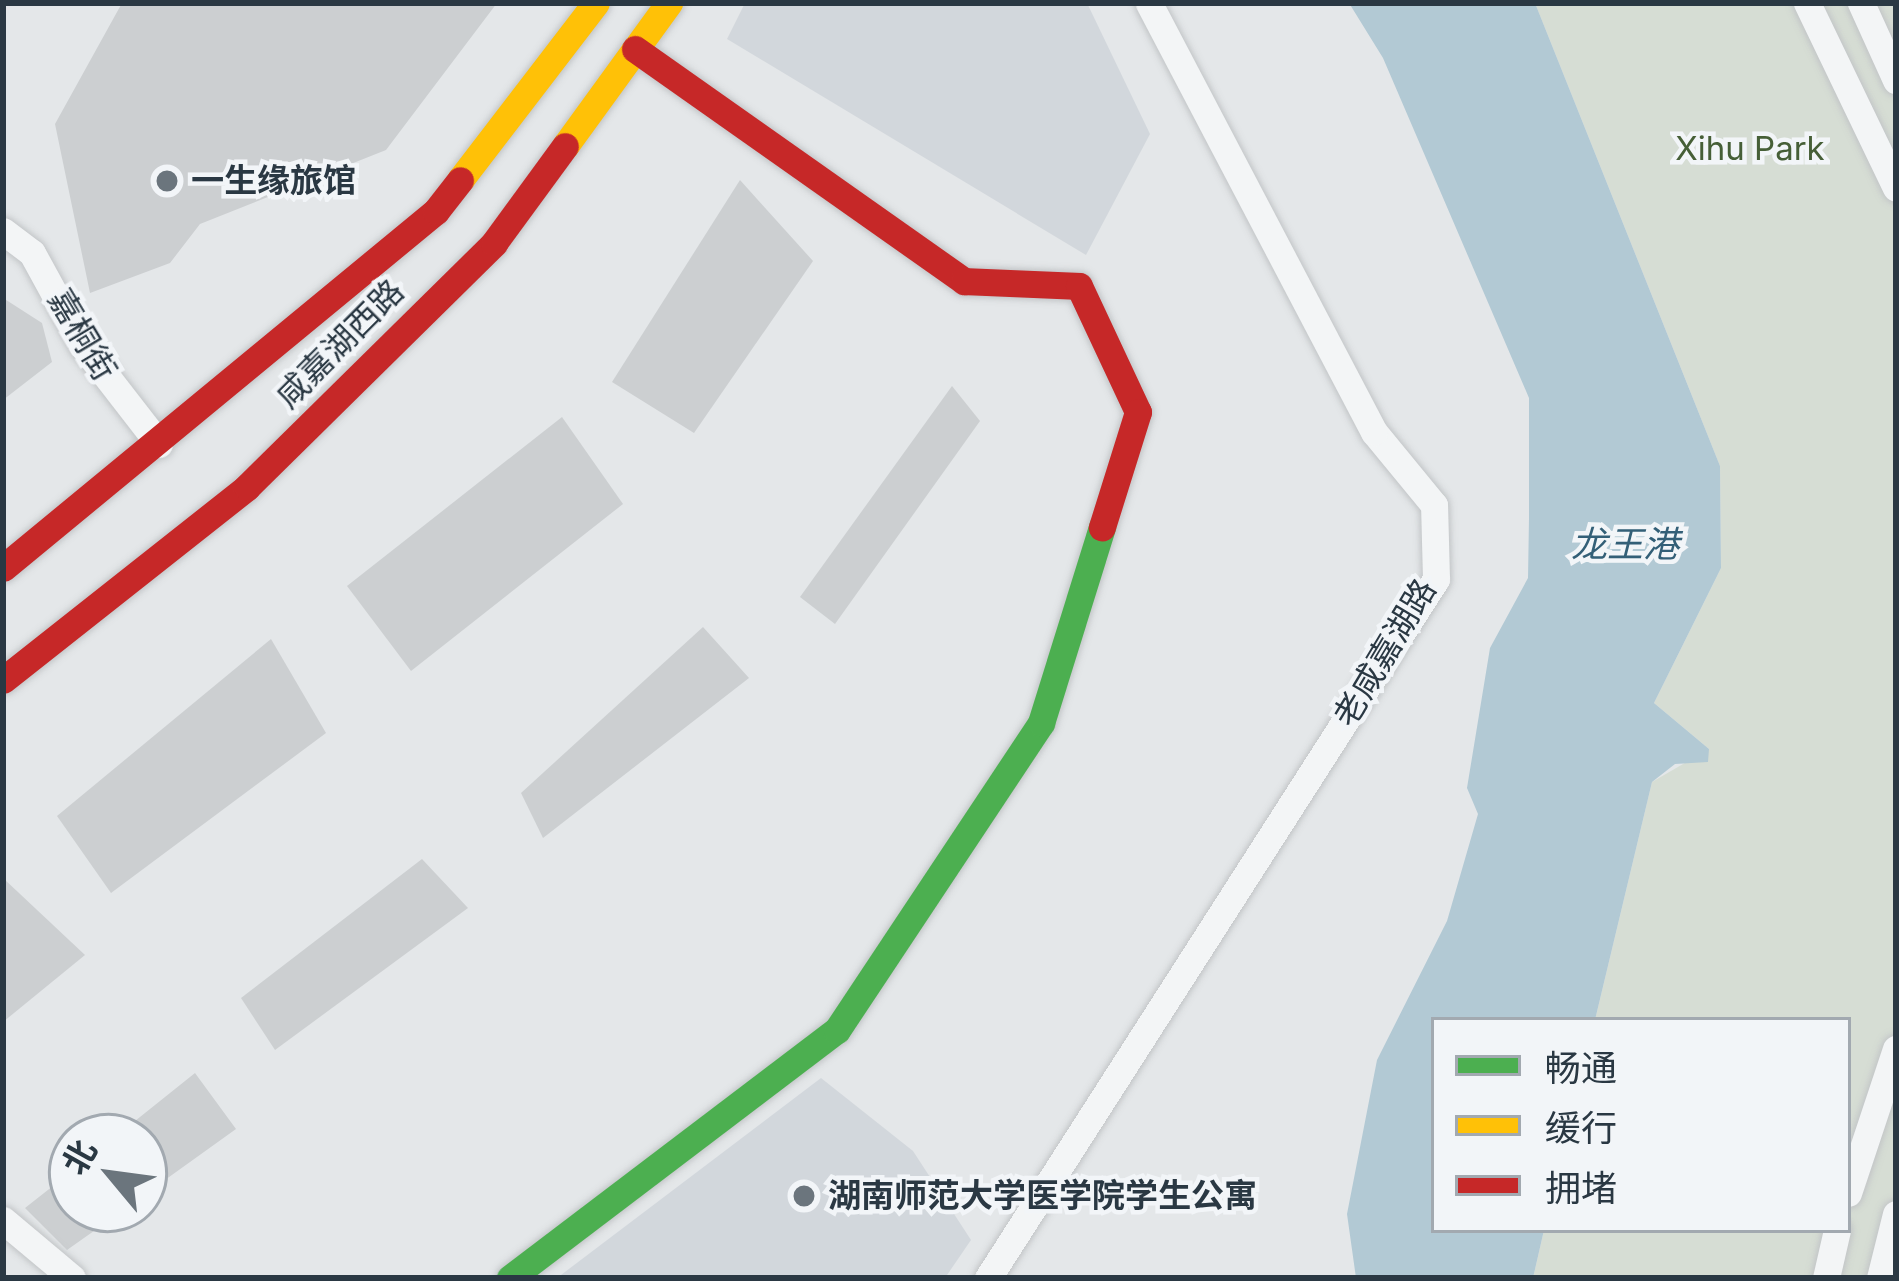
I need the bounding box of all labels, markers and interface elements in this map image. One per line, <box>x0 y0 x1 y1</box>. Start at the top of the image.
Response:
park label: Xihu Park <box>1675 129 1825 169</box>
place label: 一生缘旅馆 <box>191 161 356 201</box>
marker: 一生缘旅馆 <box>154 168 180 194</box>
street label: 咸嘉湖西路 <box>268 272 412 416</box>
street label: 嘉桐街 <box>40 282 124 388</box>
water label: 龙王港 <box>1571 523 1679 567</box>
street label: 老咸嘉湖路 <box>1326 572 1444 734</box>
legend <box>1431 1017 1851 1233</box>
text: 畅通 <box>1545 1046 1617 1090</box>
text: 缓行 <box>1545 1106 1617 1150</box>
north arrow <box>48 1113 168 1233</box>
text: 北 <box>54 1133 105 1181</box>
text: 拥堵 <box>1545 1166 1617 1210</box>
place label: 湖南师范大学医学院学生公寓 <box>828 1176 1257 1216</box>
marker: 湖南师范大学医学院学生公寓 <box>791 1183 817 1209</box>

